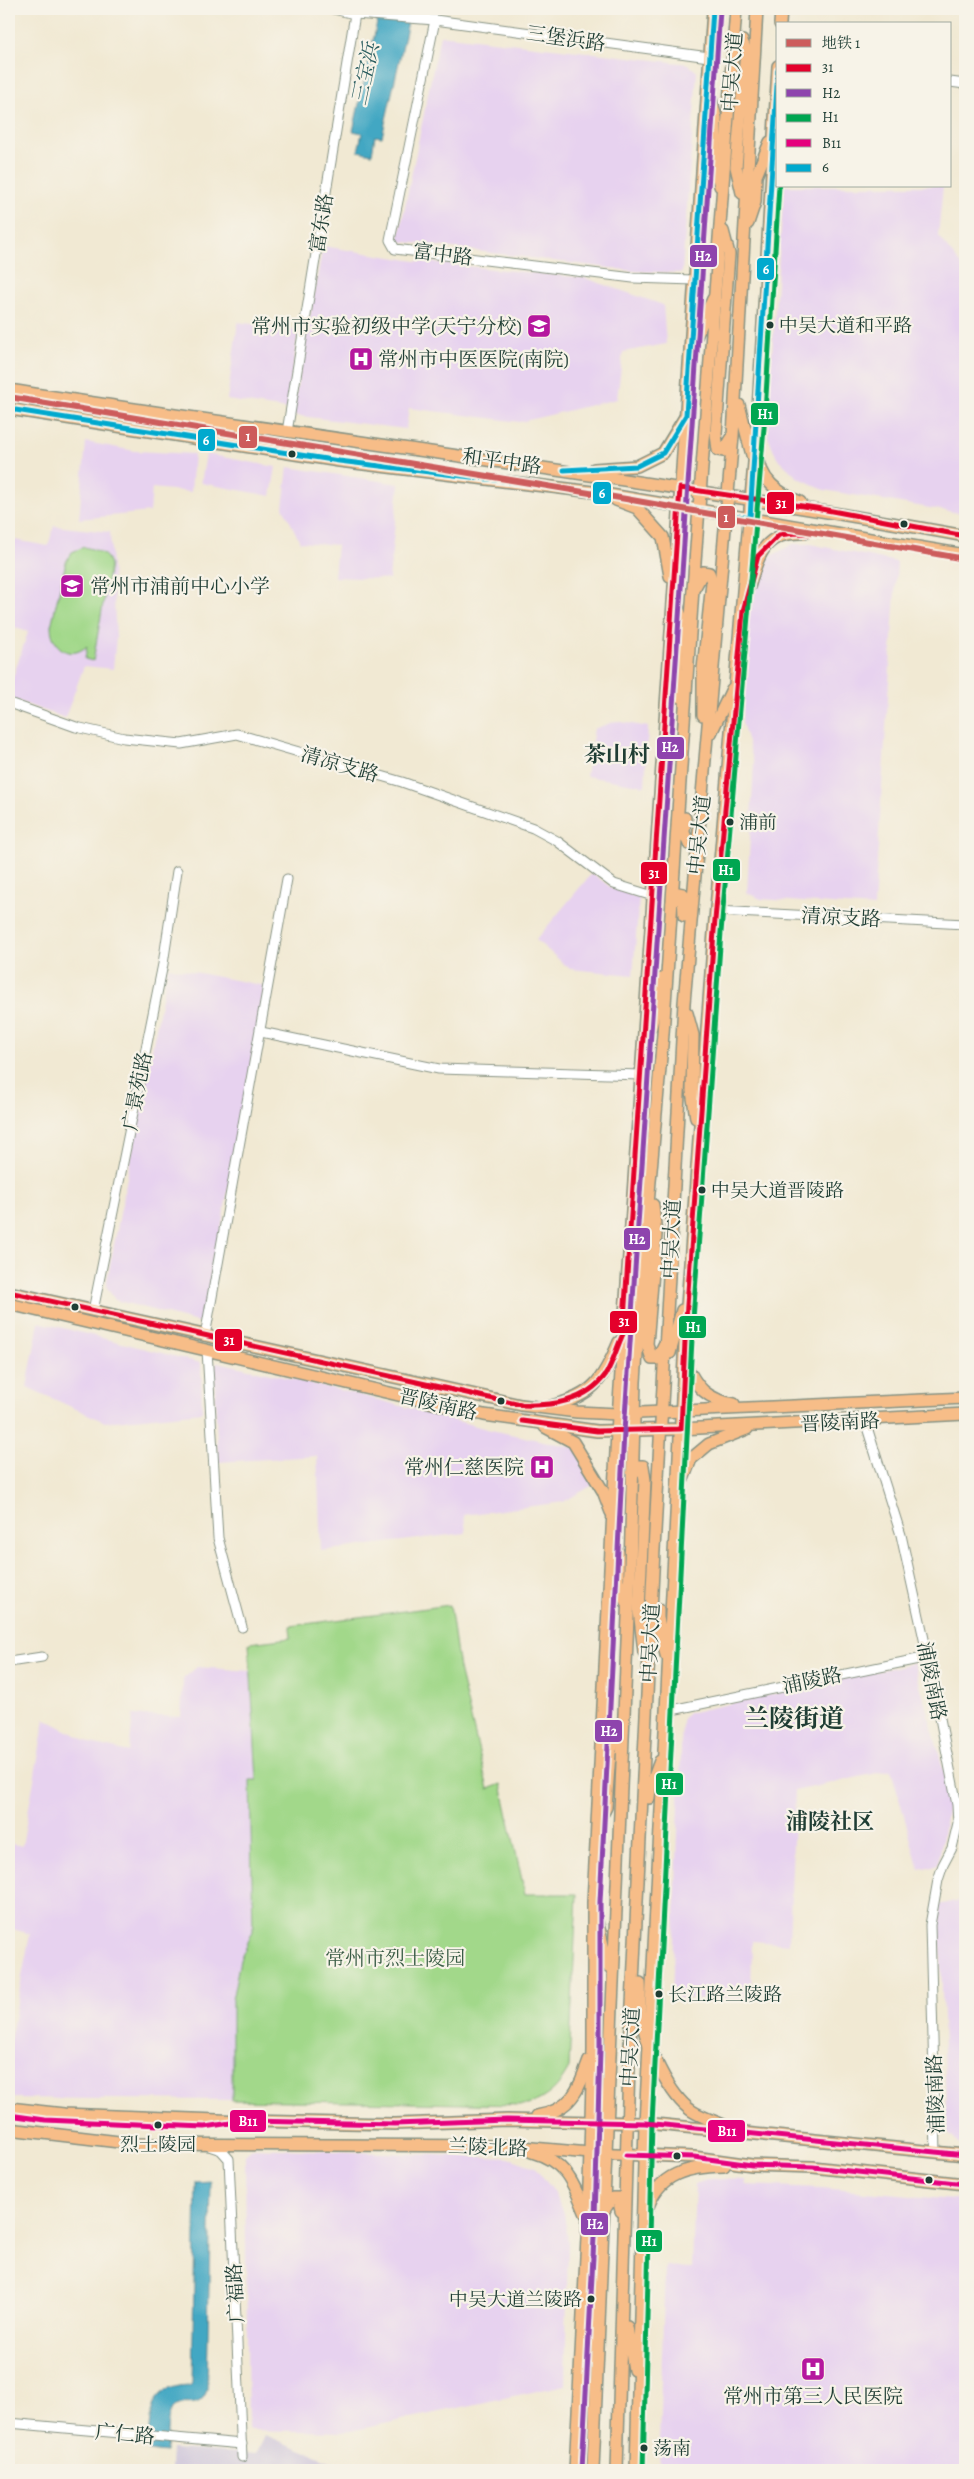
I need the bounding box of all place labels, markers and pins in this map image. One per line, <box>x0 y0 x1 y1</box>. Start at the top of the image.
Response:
place label: 常州市实验初级中学(天宁分校) <box>251 313 522 340</box>
school or university icon: 常州市实验初级中学(天宁分校) <box>526 313 552 339</box>
place label: 中吴大道和平路 <box>779 313 912 339</box>
marker: 中吴大道和平路 <box>765 320 775 330</box>
hospital icon: 常州市中医医院(南院) <box>348 346 374 372</box>
place label: 常州市中医医院(南院) <box>378 346 569 373</box>
unlabelled marker <box>287 449 297 459</box>
unlabelled marker <box>899 519 909 529</box>
school or university icon: 常州市浦前中心小学 <box>59 573 85 599</box>
place label: 常州市浦前中心小学 <box>90 573 270 600</box>
place label: 浦前 <box>739 810 777 836</box>
marker: 浦前 <box>725 817 735 827</box>
place label: 中吴大道晋陵路 <box>711 1178 844 1204</box>
marker: 中吴大道晋陵路 <box>697 1185 707 1195</box>
unlabelled marker <box>70 1302 80 1312</box>
unlabelled marker <box>496 1396 506 1406</box>
place label: 常州仁慈医院 <box>404 1454 524 1481</box>
hospital icon: 常州仁慈医院 <box>529 1454 555 1480</box>
place label: 长江路兰陵路 <box>668 1982 782 2008</box>
marker: 长江路兰陵路 <box>654 1989 664 1999</box>
marker: 烈士陵园 <box>153 2120 163 2130</box>
place label: 烈士陵园 <box>120 2132 196 2158</box>
unlabelled marker <box>672 2151 682 2161</box>
unlabelled marker <box>924 2175 934 2185</box>
place label: 中吴大道兰陵路 <box>449 2287 582 2313</box>
marker: 中吴大道兰陵路 <box>586 2294 596 2304</box>
hospital icon: 常州市第三人民医院 <box>800 2356 826 2382</box>
place label: 常州市第三人民医院 <box>723 2383 903 2410</box>
place label: 荡南 <box>653 2436 691 2462</box>
marker: 荡南 <box>639 2443 649 2453</box>

